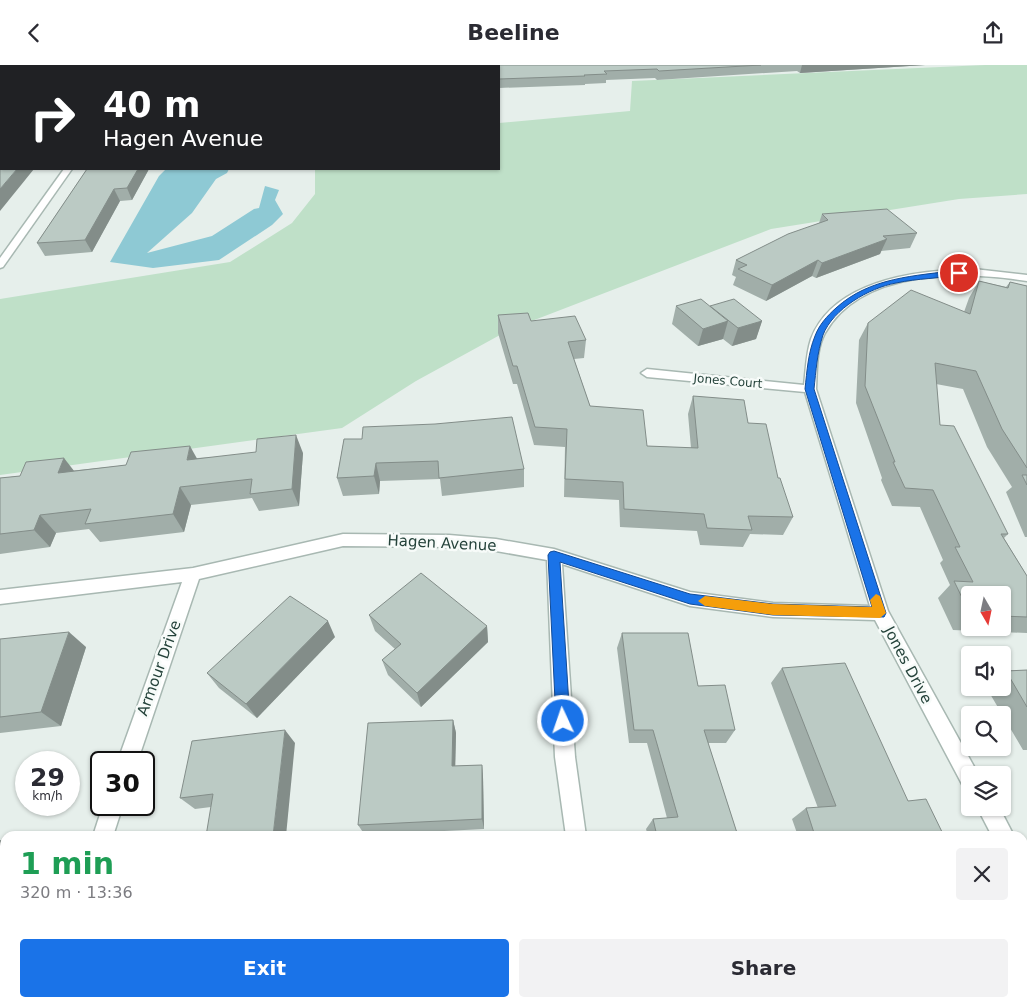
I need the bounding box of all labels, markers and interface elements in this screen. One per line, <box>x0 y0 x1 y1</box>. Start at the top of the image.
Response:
icon: back <box>20 19 48 47</box>
icon: share <box>979 19 1007 47</box>
text: Beeline <box>467 20 560 45</box>
icon: right <box>20 85 85 150</box>
text: 40 m <box>103 85 200 125</box>
text: Hagen Avenue <box>103 126 263 151</box>
pin <box>938 252 980 294</box>
icon: arrive <box>945 259 973 287</box>
street label: Jones Court <box>692 371 763 391</box>
street label: Hagen Avenue <box>387 531 497 555</box>
north arrow <box>961 586 1011 636</box>
map controls <box>961 586 1011 816</box>
street label: Armour Drive <box>133 618 185 718</box>
street label: Jones Drive <box>880 622 936 707</box>
button: sound <box>961 646 1011 696</box>
position arrow <box>536 694 588 746</box>
button: search <box>961 706 1011 756</box>
speed limit sign: 30 <box>90 751 155 816</box>
text: 29 <box>30 763 65 792</box>
button: layers <box>961 766 1011 816</box>
text: km/h <box>32 789 63 803</box>
text: 1 min <box>20 846 114 881</box>
button: close <box>956 848 1008 900</box>
text: 320 m · 13:36 <box>20 883 133 902</box>
button: Exit <box>20 939 509 997</box>
button: Share <box>519 939 1008 997</box>

